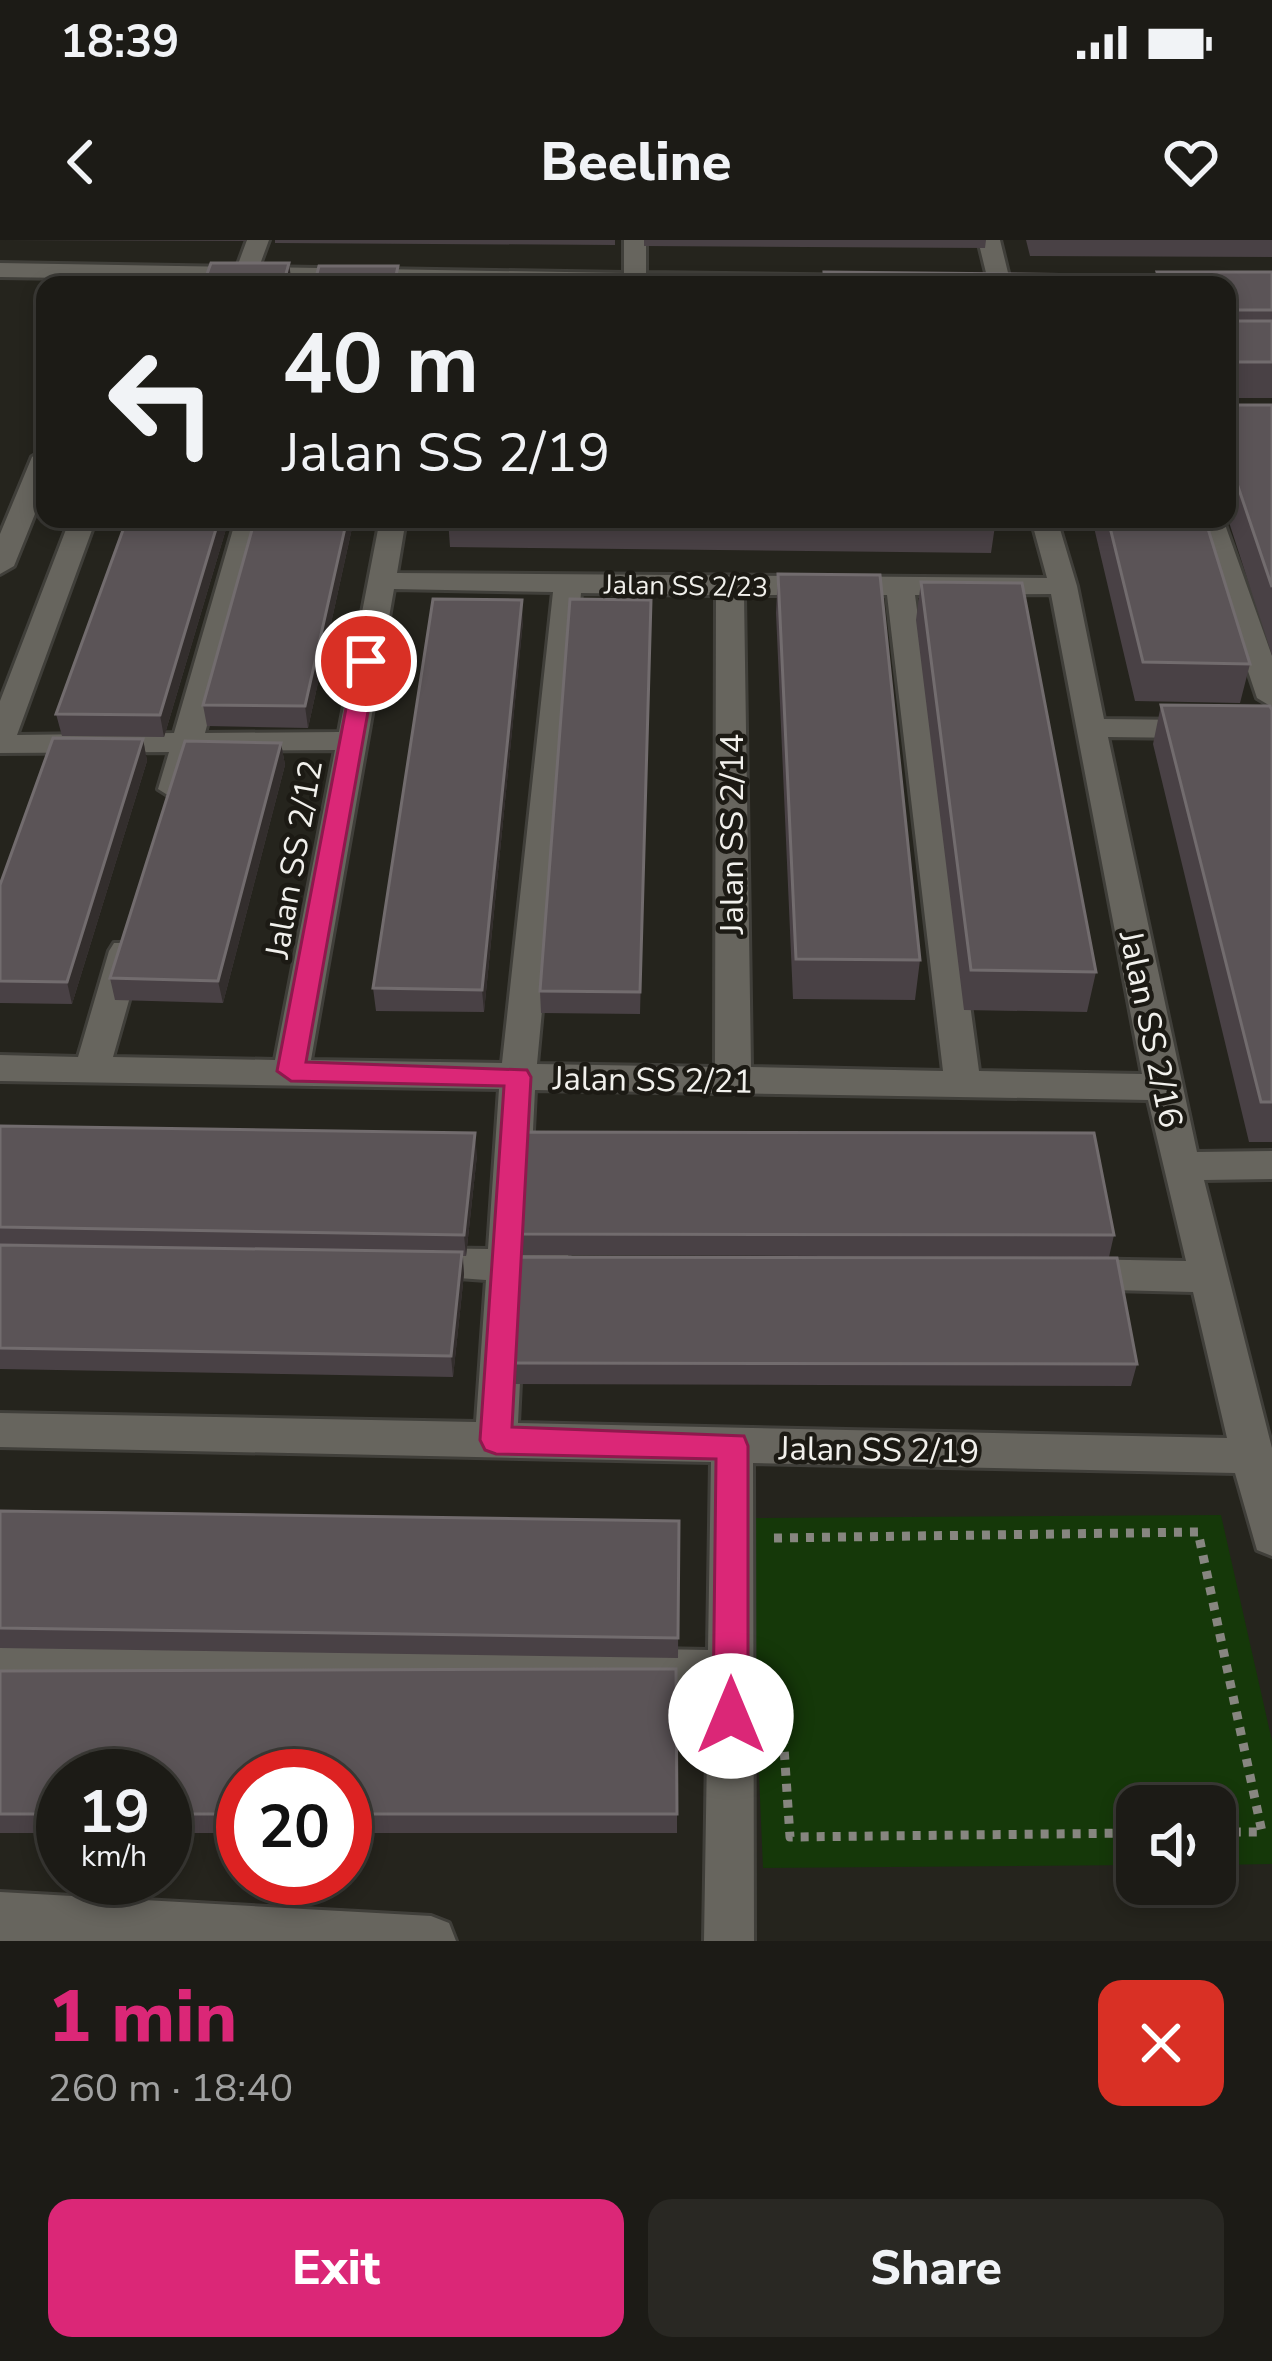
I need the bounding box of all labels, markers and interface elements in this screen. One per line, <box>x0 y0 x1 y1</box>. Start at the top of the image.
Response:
text: 18:39 <box>60 12 179 73</box>
text: Beeline <box>540 125 732 199</box>
icon: back <box>48 129 114 195</box>
icon: heart <box>1158 129 1224 195</box>
text: 40 m <box>282 307 479 422</box>
icon: left <box>84 324 240 480</box>
text: Jalan SS 2/19 <box>282 416 610 490</box>
street label: Jalan SS 2/23 <box>603 567 768 606</box>
pin <box>315 610 417 712</box>
icon: arrive <box>333 628 399 694</box>
street label: Jalan SS 2/14 <box>710 734 755 935</box>
street label: Jalan SS 2/12 <box>255 757 334 963</box>
street label: Jalan SS 2/16 <box>1107 926 1193 1132</box>
street label: Jalan SS 2/21 <box>551 1056 754 1105</box>
street label: Jalan SS 2/19 <box>777 1426 980 1475</box>
position arrow <box>668 1653 794 1779</box>
speed limit sign: 20 <box>216 1749 372 1905</box>
text: 19 <box>78 1771 150 1853</box>
map controls <box>1116 1785 1236 1905</box>
button: sound <box>1116 1785 1236 1905</box>
text: km/h <box>81 1836 147 1877</box>
text: 1 min <box>48 1968 237 2066</box>
button: close <box>1098 1980 1224 2106</box>
text: 260 m · 18:40 <box>48 2062 293 2115</box>
button: Exit <box>48 2199 624 2337</box>
button: Share <box>648 2199 1224 2337</box>

